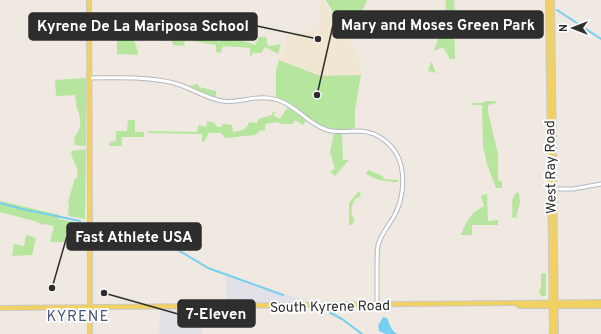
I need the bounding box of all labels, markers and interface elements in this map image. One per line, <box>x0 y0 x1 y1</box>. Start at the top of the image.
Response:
north arrow <box>553 8 593 48</box>
callout: Mary and Moses Green Park <box>333 11 543 38</box>
callout: Kyrene De La Mariposa School <box>29 13 257 40</box>
text: Mary and Moses Green Park <box>341 17 535 36</box>
text: Kyrene De La Mariposa School <box>37 18 249 37</box>
text: N <box>557 24 571 32</box>
street label: West Ray Road <box>542 120 561 214</box>
callout: Fast Athlete USA <box>67 223 201 250</box>
text: Fast Athlete USA <box>75 229 193 248</box>
street label: South Kyrene Road <box>270 298 390 317</box>
callout: 7-Eleven <box>178 300 255 327</box>
text: 7-Eleven <box>186 306 246 325</box>
district label: KYRENE <box>47 308 109 327</box>

